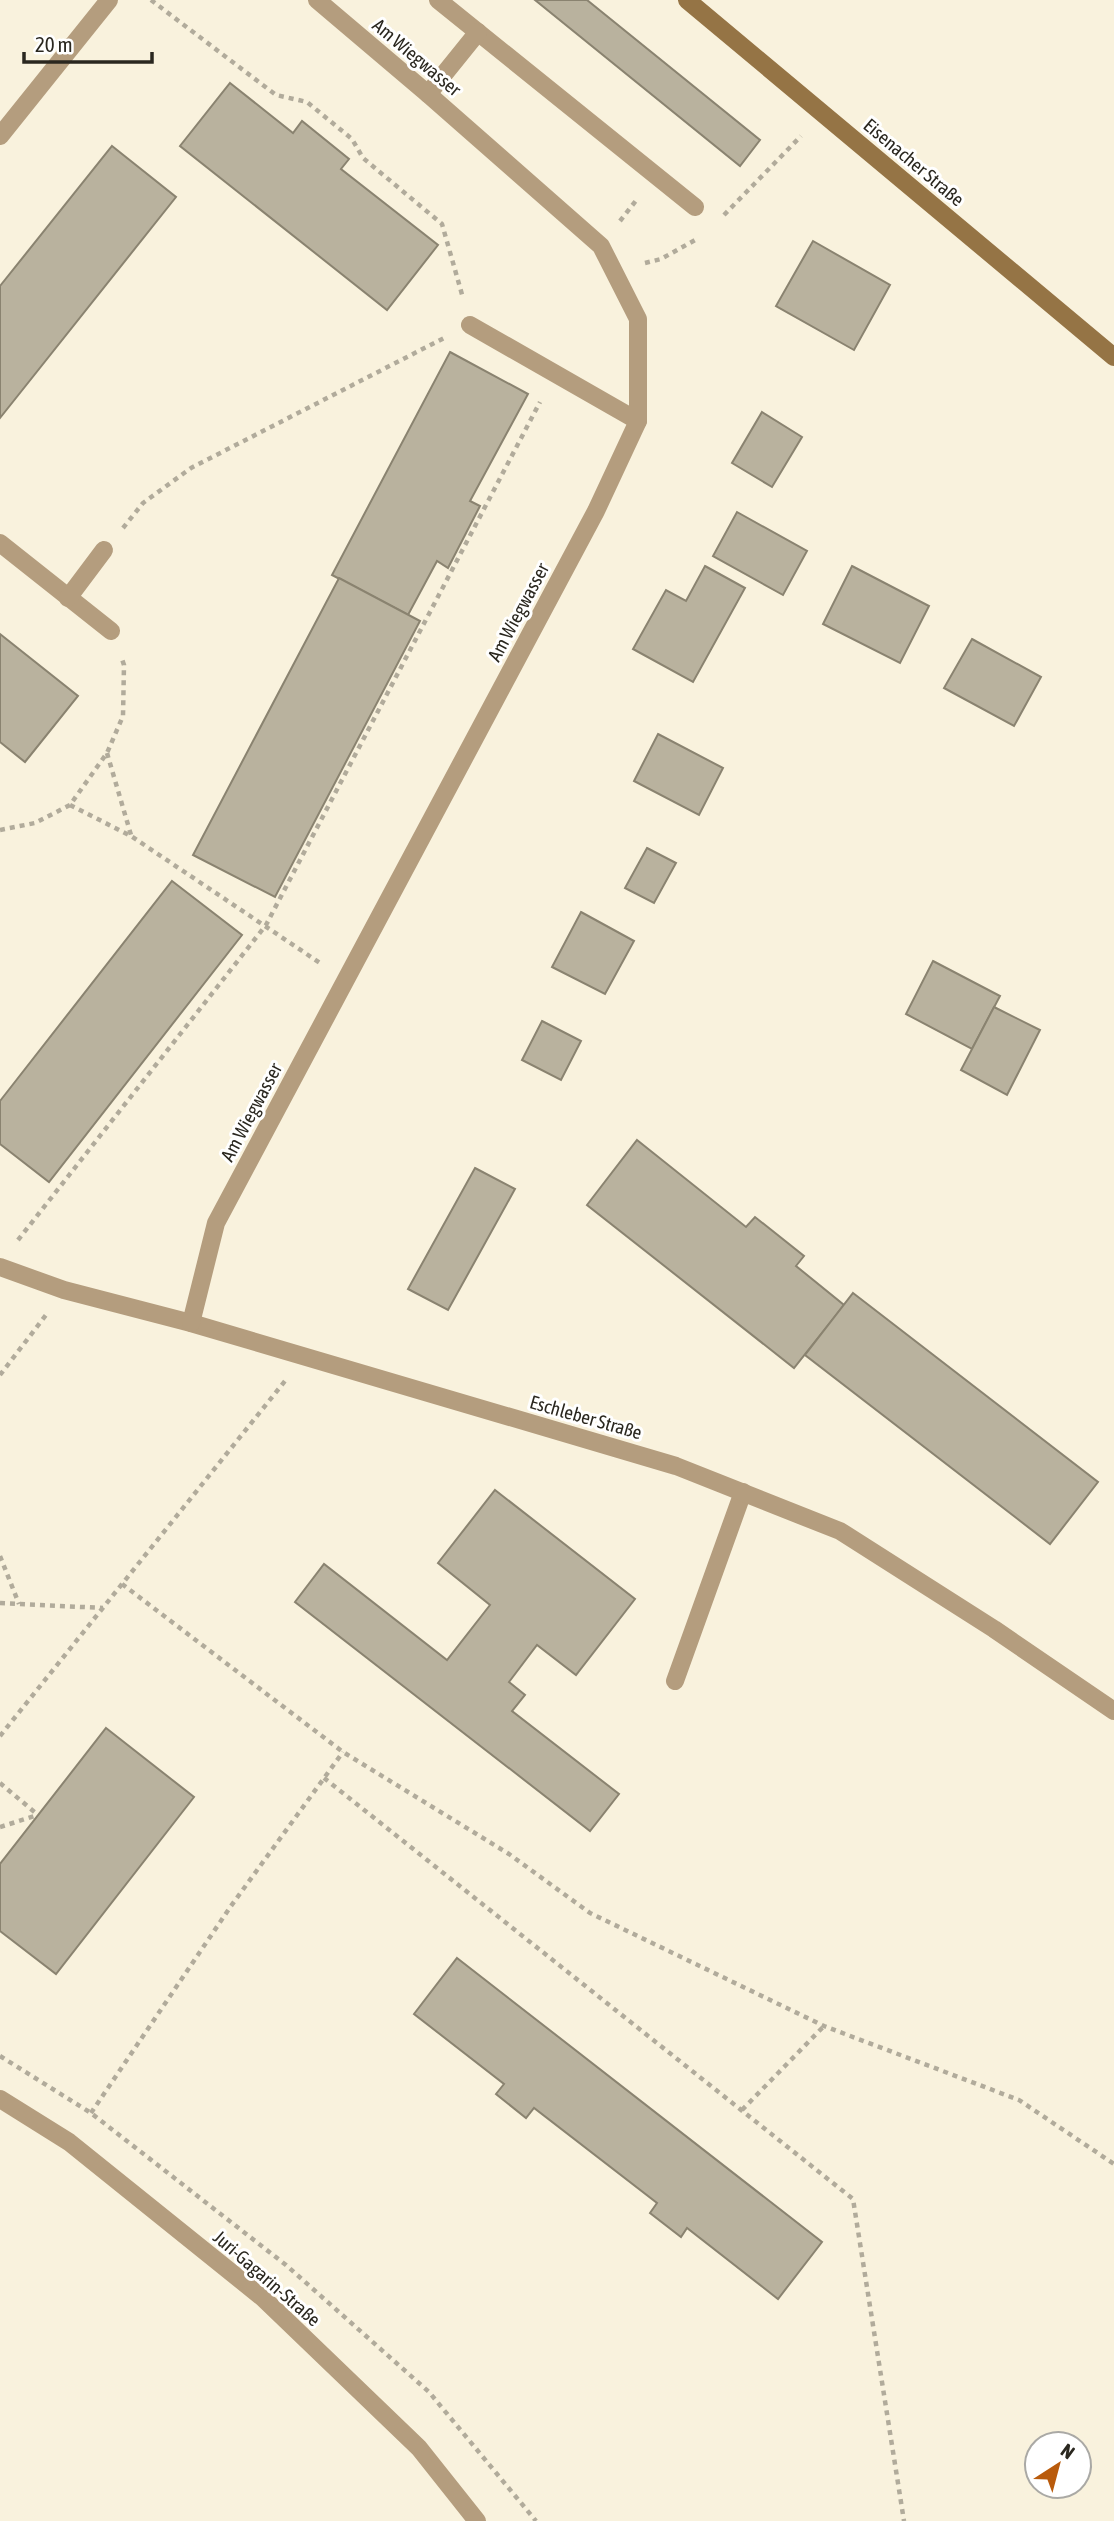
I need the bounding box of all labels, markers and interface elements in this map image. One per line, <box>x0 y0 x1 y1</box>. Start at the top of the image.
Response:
street label: Am Wiegwasser <box>368 14 466 100</box>
scale bar <box>24 21 152 65</box>
text: 20 m <box>35 32 73 56</box>
street label: Eisenacher Straße <box>859 114 969 210</box>
street label: Am Wiegwasser <box>483 559 553 665</box>
street label: Am Wiegwasser <box>216 1059 286 1165</box>
street label: Eschleber Straße <box>527 1391 645 1443</box>
street label: Juri-Gagarin-Straße <box>209 2226 325 2330</box>
north arrow <box>1023 2430 1093 2500</box>
text: N <box>1057 2439 1079 2463</box>

